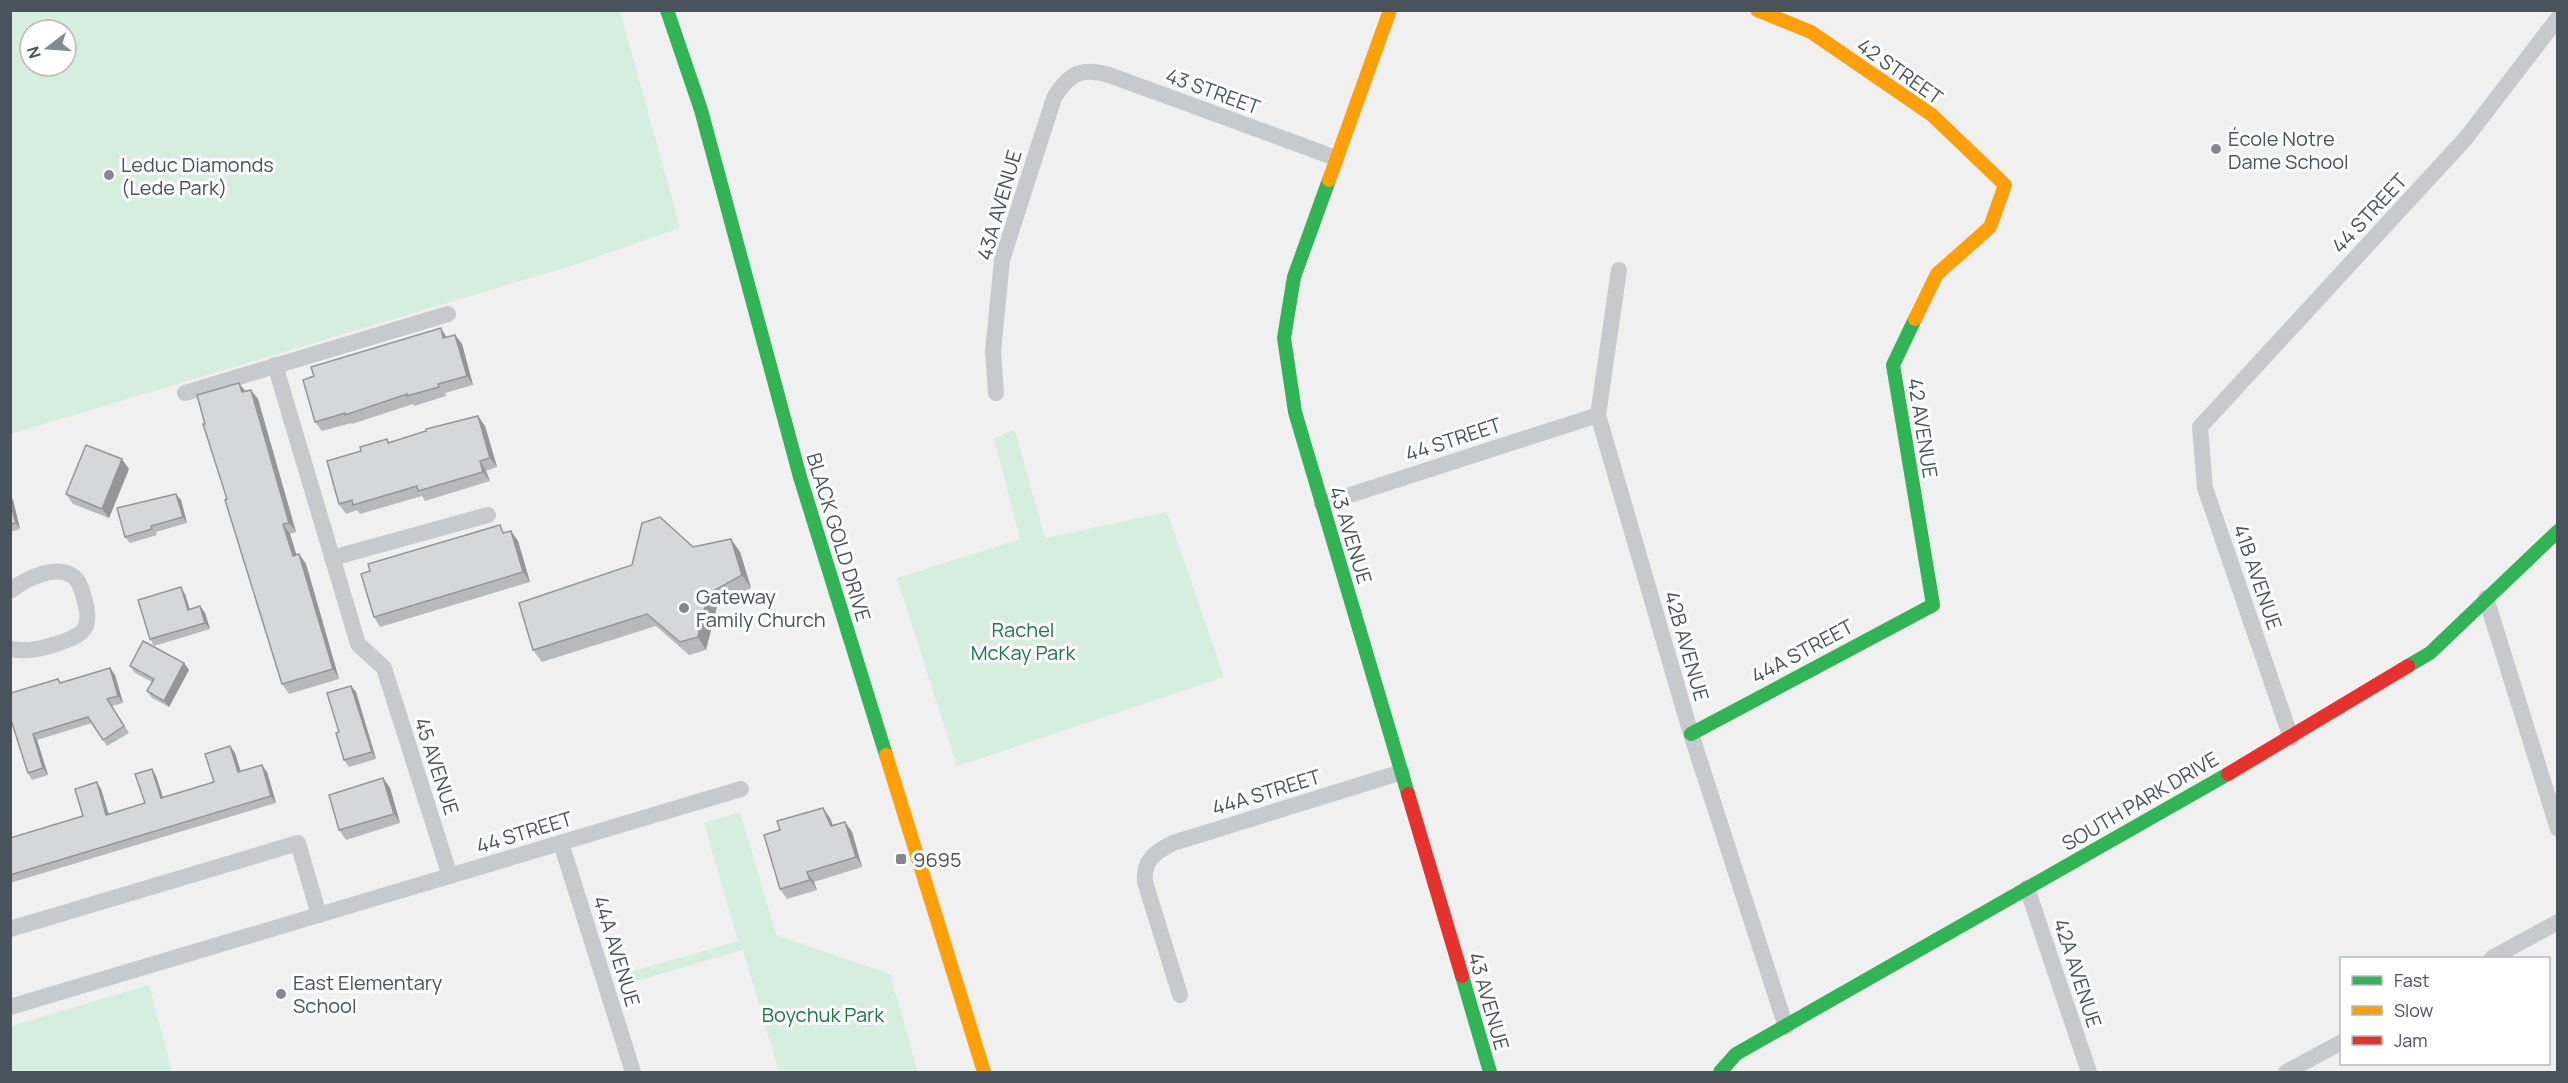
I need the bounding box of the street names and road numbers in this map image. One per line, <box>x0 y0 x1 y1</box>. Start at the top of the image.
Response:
street label: 42 STREET <box>1852 32 1948 110</box>
street label: 43 STREET <box>1162 61 1264 121</box>
street label: 43A AVENUE <box>970 147 1028 263</box>
street label: 44 STREET <box>2325 167 2413 259</box>
street label: 42 AVENUE <box>1902 376 1944 480</box>
street label: 44 STREET <box>1402 411 1504 467</box>
street label: BLACK GOLD DRIVE <box>801 449 877 625</box>
street label: 43 AVENUE <box>1323 483 1379 587</box>
street label: 41B AVENUE <box>2227 521 2289 633</box>
street label: 42B AVENUE <box>1658 588 1716 704</box>
street label: 44A STREET <box>1746 613 1858 689</box>
street label: 45 AVENUE <box>409 714 465 818</box>
street label: SOUTH PARK DRIVE <box>2057 745 2223 857</box>
street label: 44A STREET <box>1208 763 1324 821</box>
street label: 44 STREET <box>473 805 576 859</box>
street label: 44A AVENUE <box>587 892 647 1010</box>
street label: 42A AVENUE <box>2048 915 2108 1031</box>
street label: 43 AVENUE <box>1462 949 1516 1053</box>

